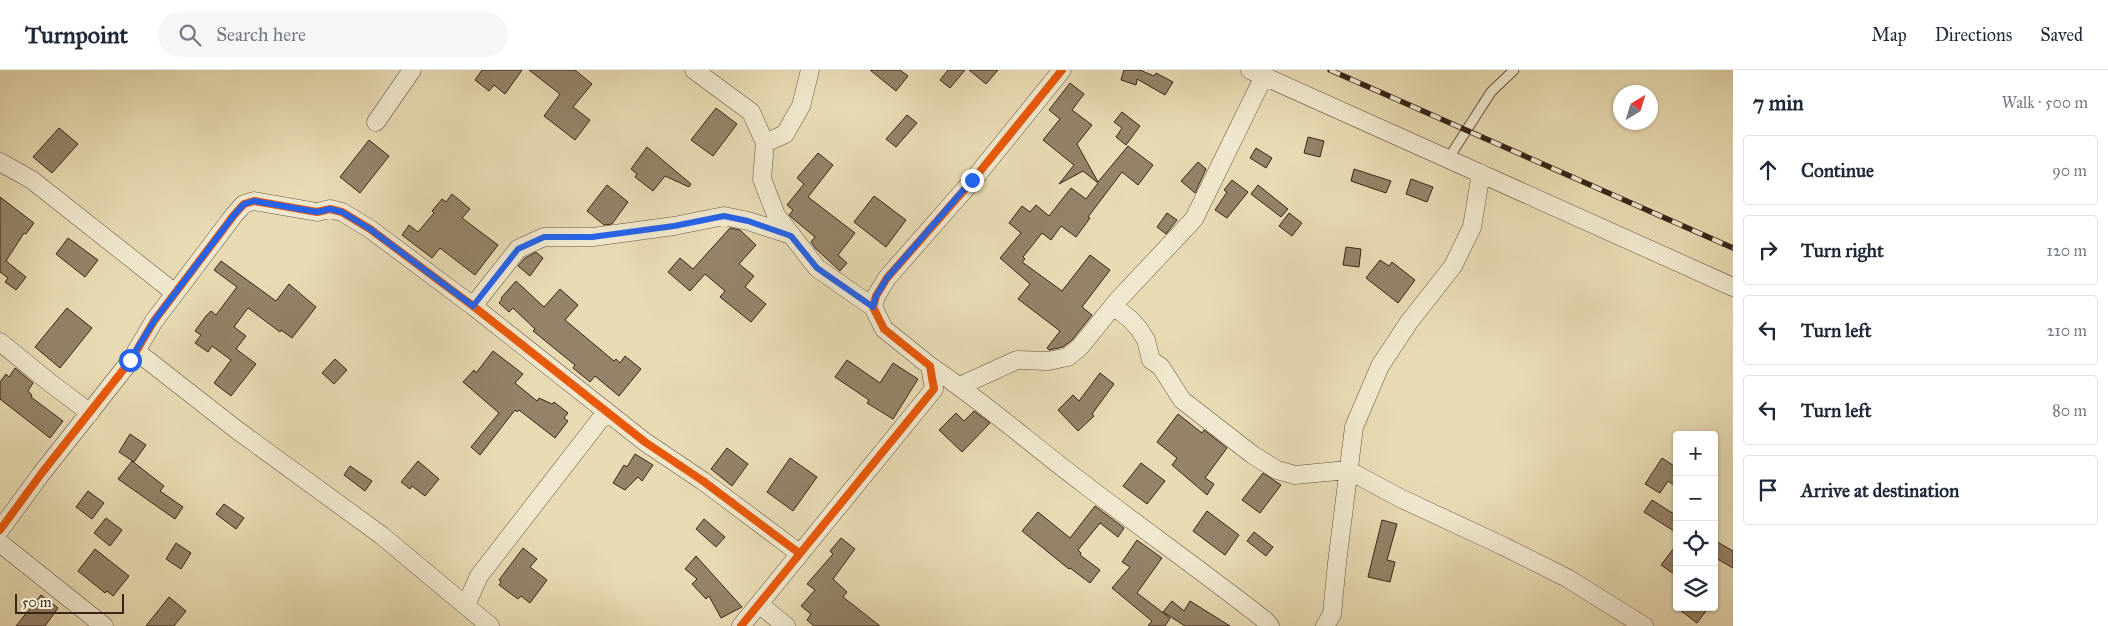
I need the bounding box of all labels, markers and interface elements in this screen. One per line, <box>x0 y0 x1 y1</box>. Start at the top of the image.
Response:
search box <box>158 12 508 57</box>
text: Turnpoint <box>25 20 128 50</box>
icon: search <box>176 21 204 49</box>
text: Search here <box>216 23 306 46</box>
text: Map <box>1871 24 1907 46</box>
text: Directions <box>1935 24 2012 46</box>
text: Saved <box>2040 24 2083 46</box>
north arrow <box>1613 85 1658 130</box>
text: 7 min <box>1753 90 1804 116</box>
text: Walk · 500 m <box>2002 93 2088 112</box>
icon: ahead <box>1754 156 1782 184</box>
text: Continue <box>1801 159 1874 182</box>
text: 90 m <box>2052 161 2087 180</box>
route end <box>961 169 984 192</box>
icon: right <box>1754 236 1782 264</box>
text: Turn right <box>1801 239 1884 262</box>
text: 120 m <box>2047 241 2087 260</box>
icon: left <box>1754 316 1782 344</box>
text: Turn left <box>1801 319 1871 342</box>
text: 210 m <box>2047 321 2087 340</box>
route start <box>119 349 142 372</box>
icon: left <box>1754 396 1782 424</box>
text: Turn left <box>1801 399 1871 422</box>
text: 80 m <box>2052 401 2087 420</box>
map controls <box>1673 431 1718 611</box>
button: + <box>1673 431 1718 476</box>
button: − <box>1673 476 1718 521</box>
icon: arrive <box>1754 476 1782 504</box>
text: Arrive at destination <box>1801 479 1959 502</box>
button: locate <box>1673 521 1718 566</box>
button: layers <box>1673 566 1718 611</box>
scale bar <box>15 591 124 614</box>
text: 50 m <box>22 594 51 611</box>

